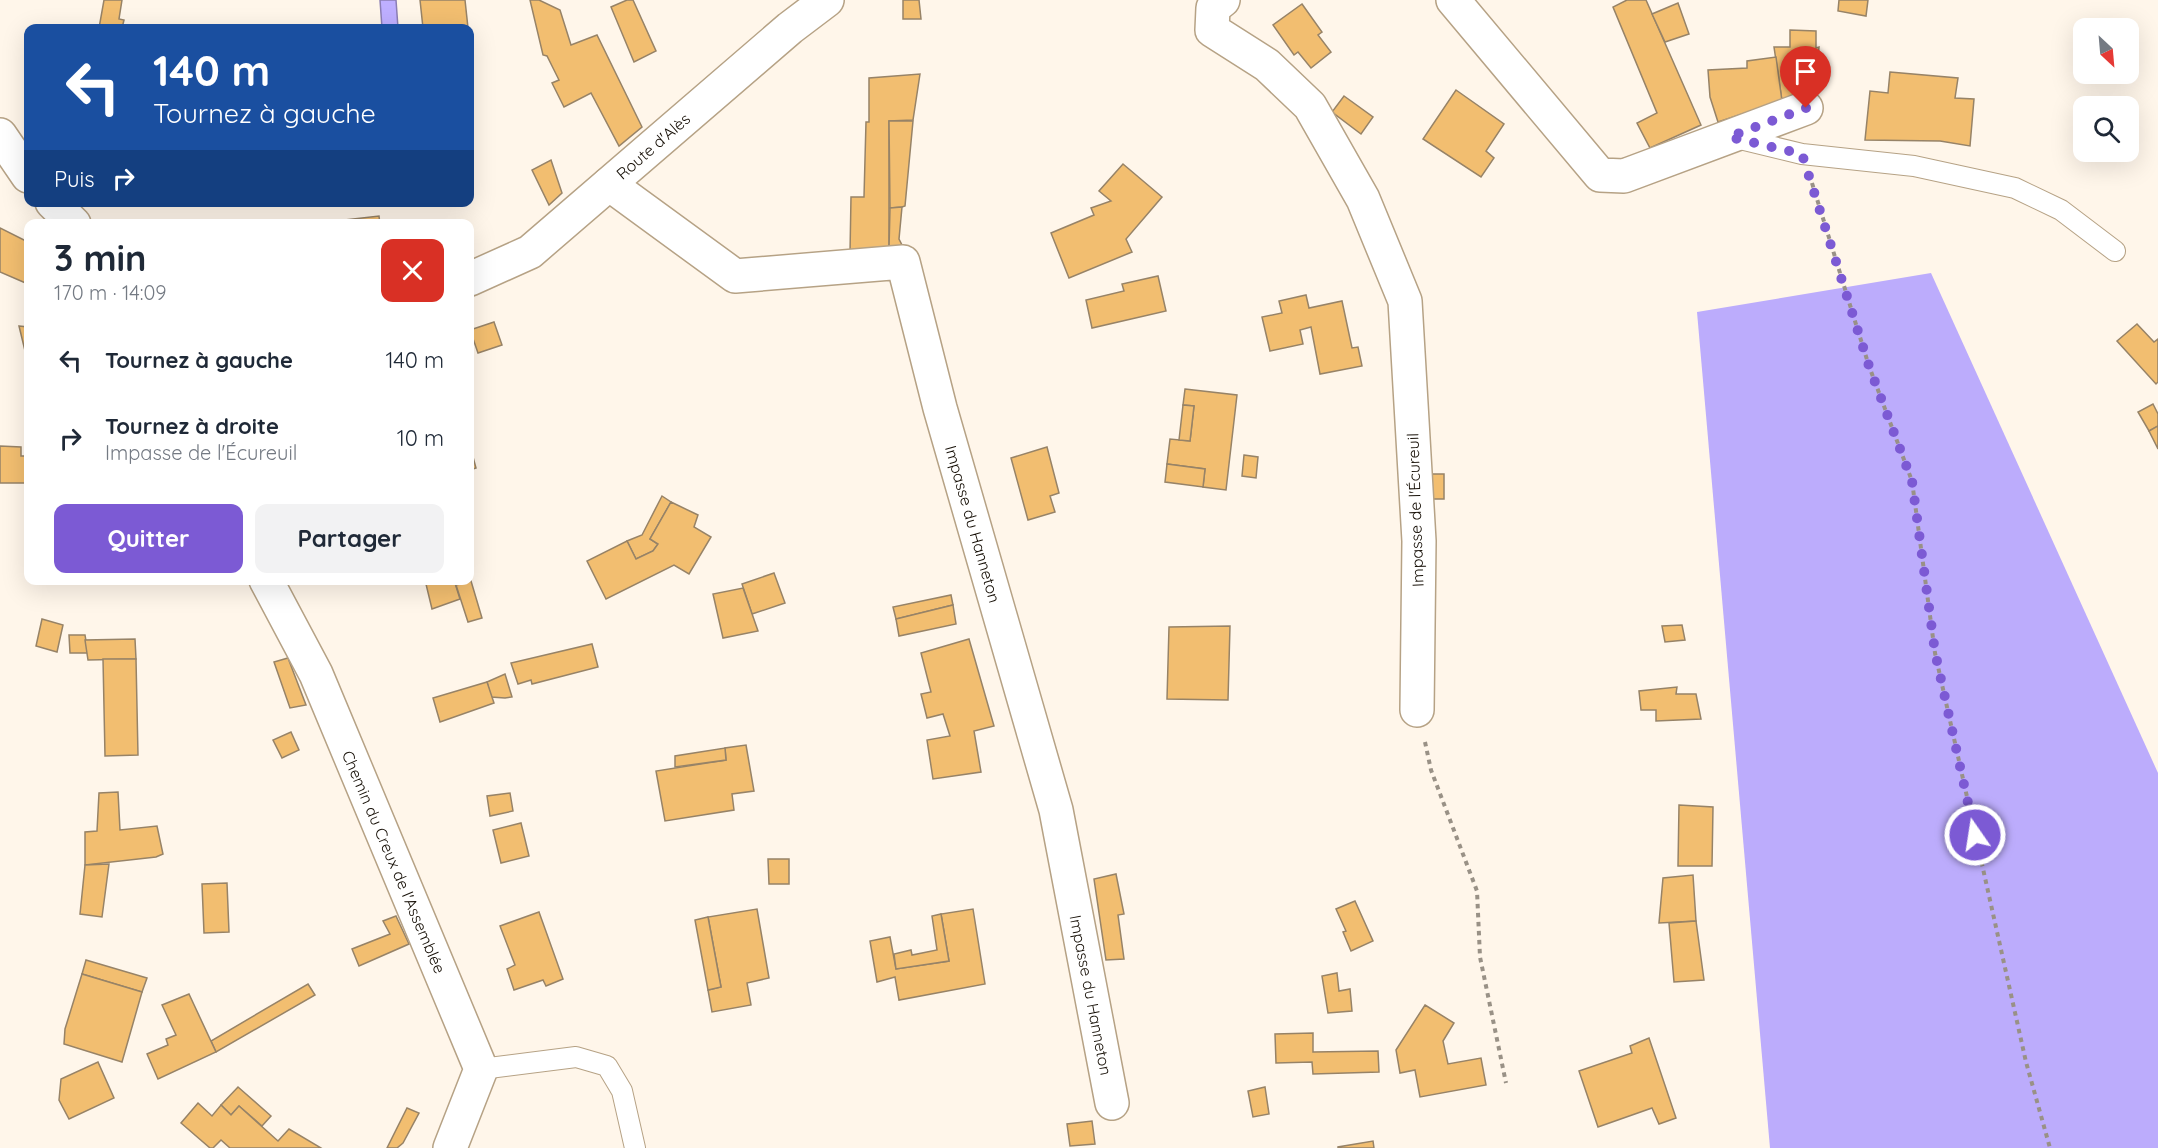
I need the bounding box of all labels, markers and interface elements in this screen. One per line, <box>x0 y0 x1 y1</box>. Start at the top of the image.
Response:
north arrow <box>2073 18 2139 84</box>
map controls <box>2073 18 2139 162</box>
text: 140 m <box>153 44 270 97</box>
pin <box>1780 46 1831 108</box>
icon: left <box>54 48 132 126</box>
icon: arrive <box>1789 55 1822 88</box>
text: Tournez à gauche <box>153 96 376 130</box>
button: search <box>2073 96 2139 162</box>
street label: Route d'Alès <box>612 108 694 184</box>
icon: right <box>107 162 140 195</box>
text: Puis <box>54 165 95 193</box>
text: 3 min <box>54 235 147 280</box>
button: close <box>381 239 444 302</box>
text: 170 m · 14:09 <box>54 280 167 305</box>
icon: left <box>54 344 87 377</box>
text: Tournez à gauche <box>105 346 293 374</box>
text: 140 m <box>385 346 444 374</box>
text: Tournez à droite <box>105 412 279 440</box>
icon: right <box>54 422 87 455</box>
text: 10 m <box>397 424 444 452</box>
street label: Impasse de l'Écureuil <box>1402 433 1428 587</box>
text: Impasse de l'Écureuil <box>105 440 297 465</box>
street label: Impasse du Hanneton <box>941 443 1005 605</box>
button: Quitter <box>54 504 243 573</box>
button: Partager <box>255 504 444 573</box>
street label: Chemin du Creux de l'Assemblée <box>338 747 450 977</box>
position arrow <box>1943 803 2007 867</box>
street label: Impasse du Hanneton <box>1066 913 1116 1077</box>

